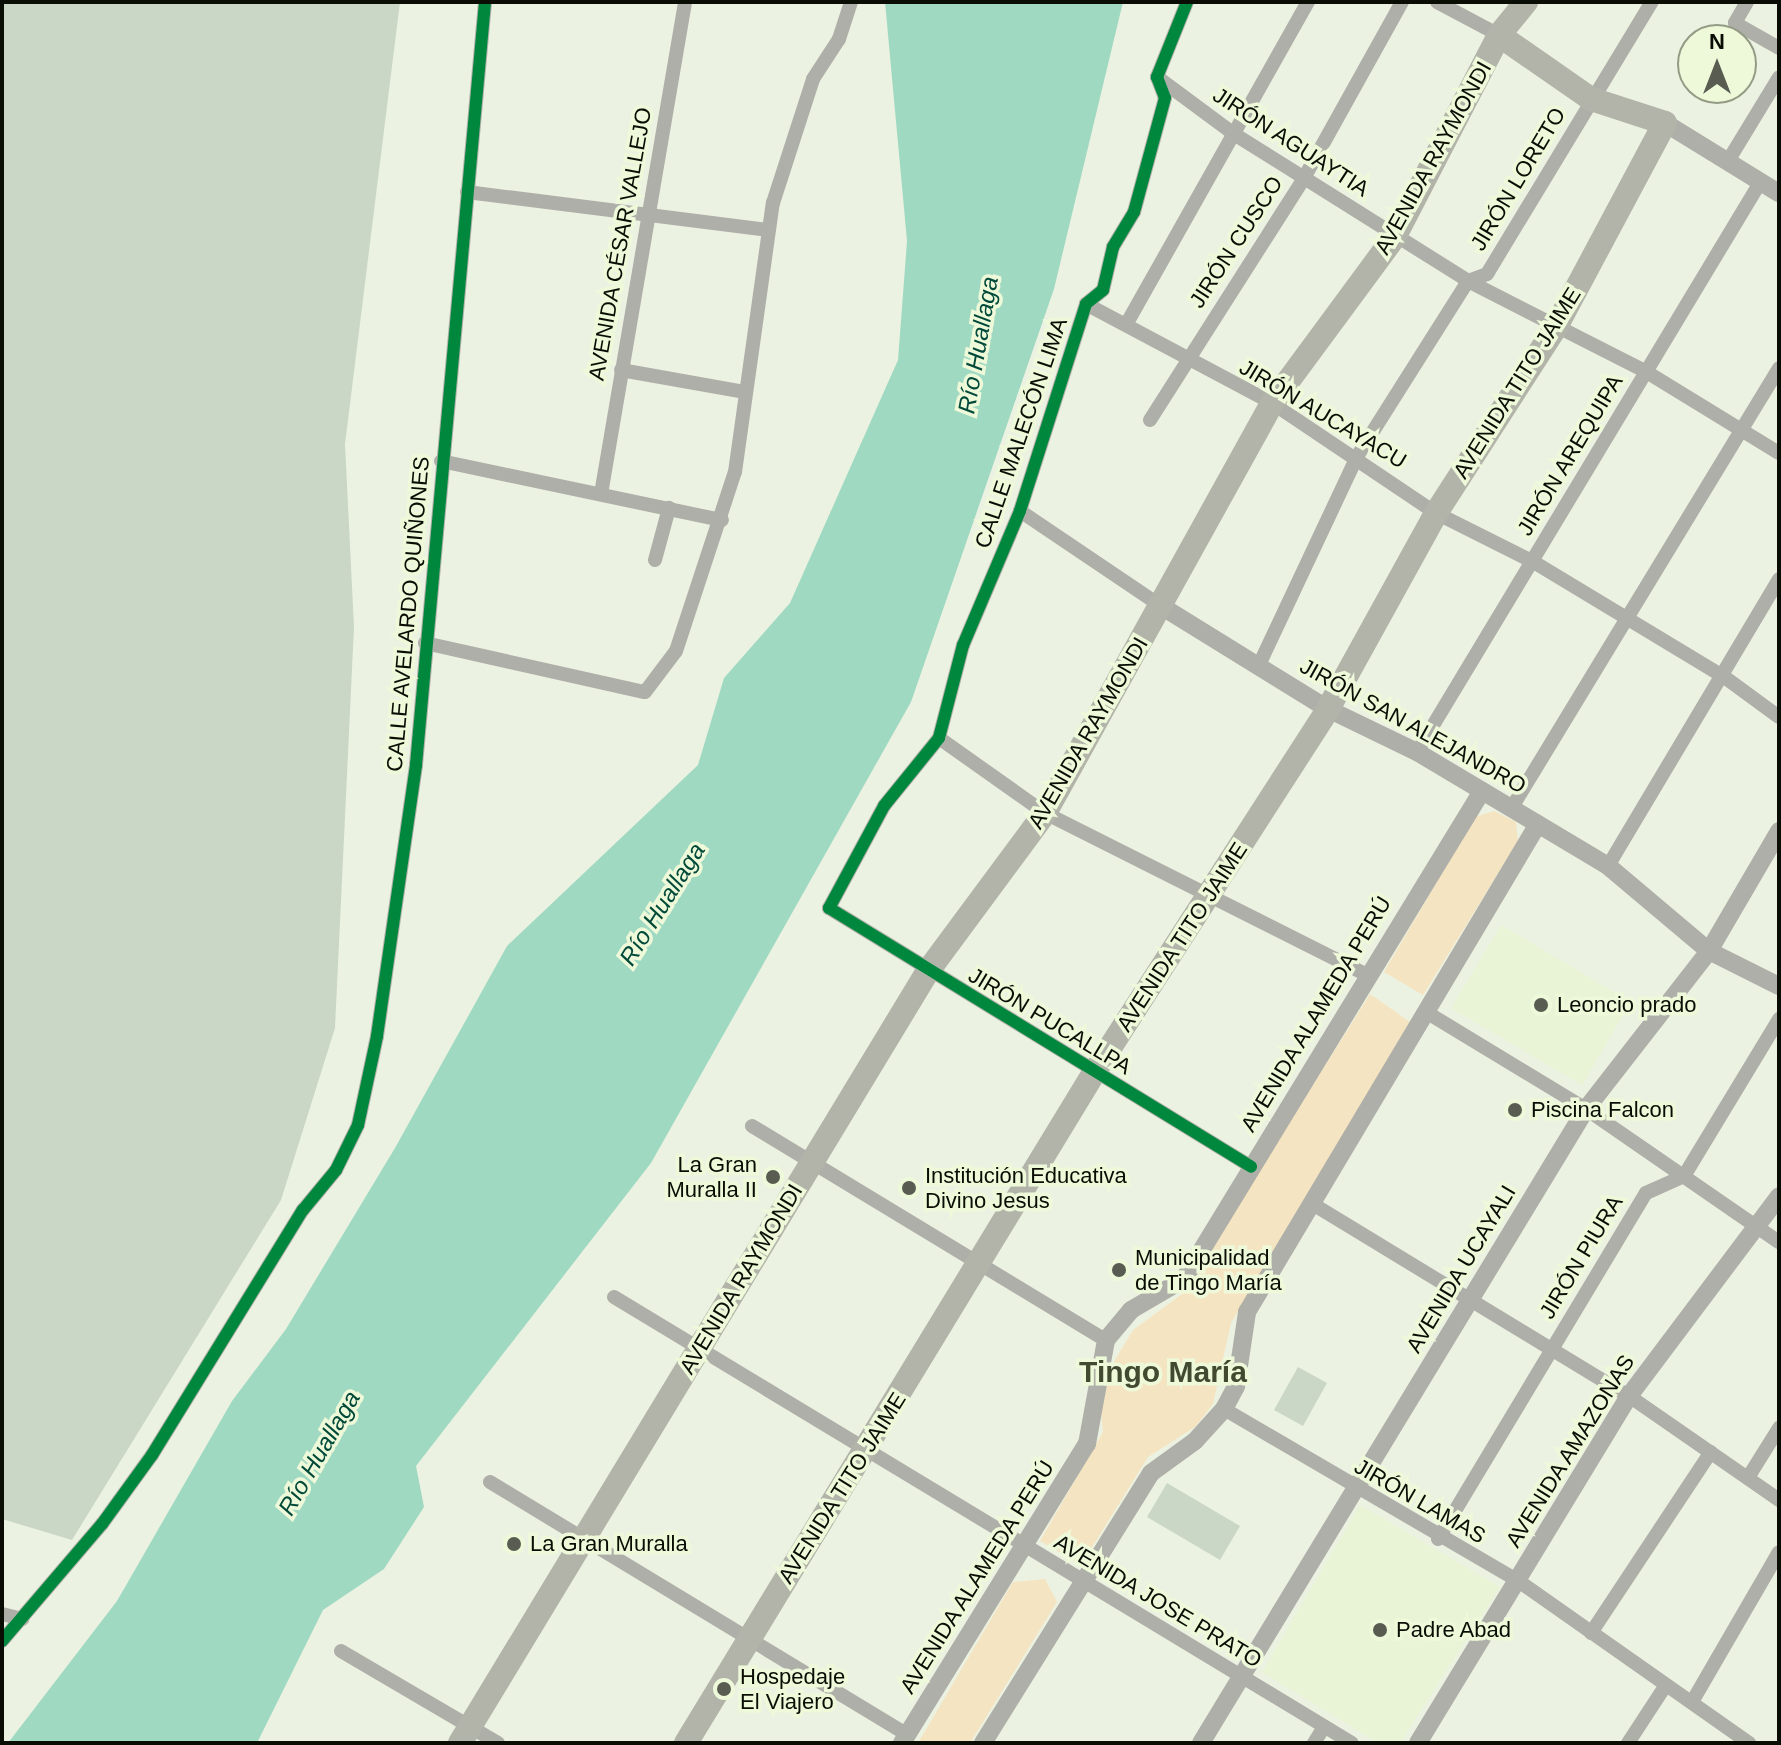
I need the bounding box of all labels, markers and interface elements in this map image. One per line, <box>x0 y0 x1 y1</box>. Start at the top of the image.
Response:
north arrow <box>1677 24 1757 104</box>
text: N <box>1709 29 1725 54</box>
street label: AVENIDA RAYMONDI <box>1369 56 1497 260</box>
street label: JIRÓN AGUAYTIA <box>1208 81 1374 203</box>
street label: JIRÓN LORETO <box>1465 103 1571 255</box>
street label: AVENIDA CÉSAR VALLEJO <box>583 105 657 383</box>
street label: JIRÓN CUSCO <box>1184 171 1288 313</box>
water label: Río Huallaga <box>952 274 1004 416</box>
street label: AVENIDA TITO JAIME <box>1447 282 1587 484</box>
street label: CALLE MALECÓN LIMA <box>969 314 1073 552</box>
street label: JIRÓN AUCAYACU <box>1234 353 1412 475</box>
street label: JIRÓN AREQUIPA <box>1511 369 1629 541</box>
street label: CALLE AVELARDO QUIÑONES <box>381 455 435 773</box>
street label: AVENIDA RAYMONDI <box>1022 632 1154 834</box>
street label: JIRÓN SAN ALEJANDRO <box>1295 653 1531 799</box>
street label: AVENIDA TITO JAIME <box>1111 837 1253 1037</box>
water label: Río Huallaga <box>613 838 711 970</box>
street label: AVENIDA ALAMEDA PERÚ <box>1234 890 1398 1138</box>
street label: JIRÓN PUCALLPA <box>964 962 1136 1080</box>
place label: Leoncio prado <box>1557 992 1696 1018</box>
marker: Leoncio prado <box>1532 996 1550 1014</box>
place label: Piscina Falcon <box>1531 1097 1674 1123</box>
marker: Piscina Falcon <box>1506 1101 1524 1119</box>
place label: La Gran Muralla II <box>667 1151 757 1202</box>
place label: Institución Educativa Divino Jesus <box>925 1162 1127 1214</box>
marker: La Gran Muralla II <box>764 1168 782 1186</box>
street label: AVENIDA RAYMONDI <box>674 1179 808 1379</box>
marker: Institución Educativa Divino Jesus <box>900 1179 918 1197</box>
street label: AVENIDA UCAYALI <box>1400 1180 1522 1358</box>
street label: JIRÓN PIURA <box>1534 1190 1628 1324</box>
place label: Municipalidad de Tingo María <box>1135 1244 1282 1296</box>
marker: Municipalidad de Tingo María <box>1110 1261 1128 1279</box>
street label: AVENIDA AMAZONAS <box>1499 1349 1641 1553</box>
district label: Tingo María <box>1079 1354 1247 1390</box>
water label: Río Huallaga <box>272 1386 366 1520</box>
street label: AVENIDA TITO JAIME <box>772 1387 912 1589</box>
street label: JIRÓN LAMAS <box>1350 1453 1490 1549</box>
street label: AVENIDA ALAMEDA PERÚ <box>893 1454 1061 1700</box>
street label: AVENIDA JOSE PRATO <box>1049 1528 1267 1674</box>
place label: La Gran Muralla <box>530 1531 688 1557</box>
marker: La Gran Muralla <box>505 1535 523 1553</box>
place label: Padre Abad <box>1396 1617 1512 1643</box>
marker: Padre Abad <box>1371 1621 1389 1639</box>
place label: Hospedaje El Viajero <box>740 1663 845 1714</box>
marker: Hospedaje El Viajero <box>715 1680 733 1698</box>

